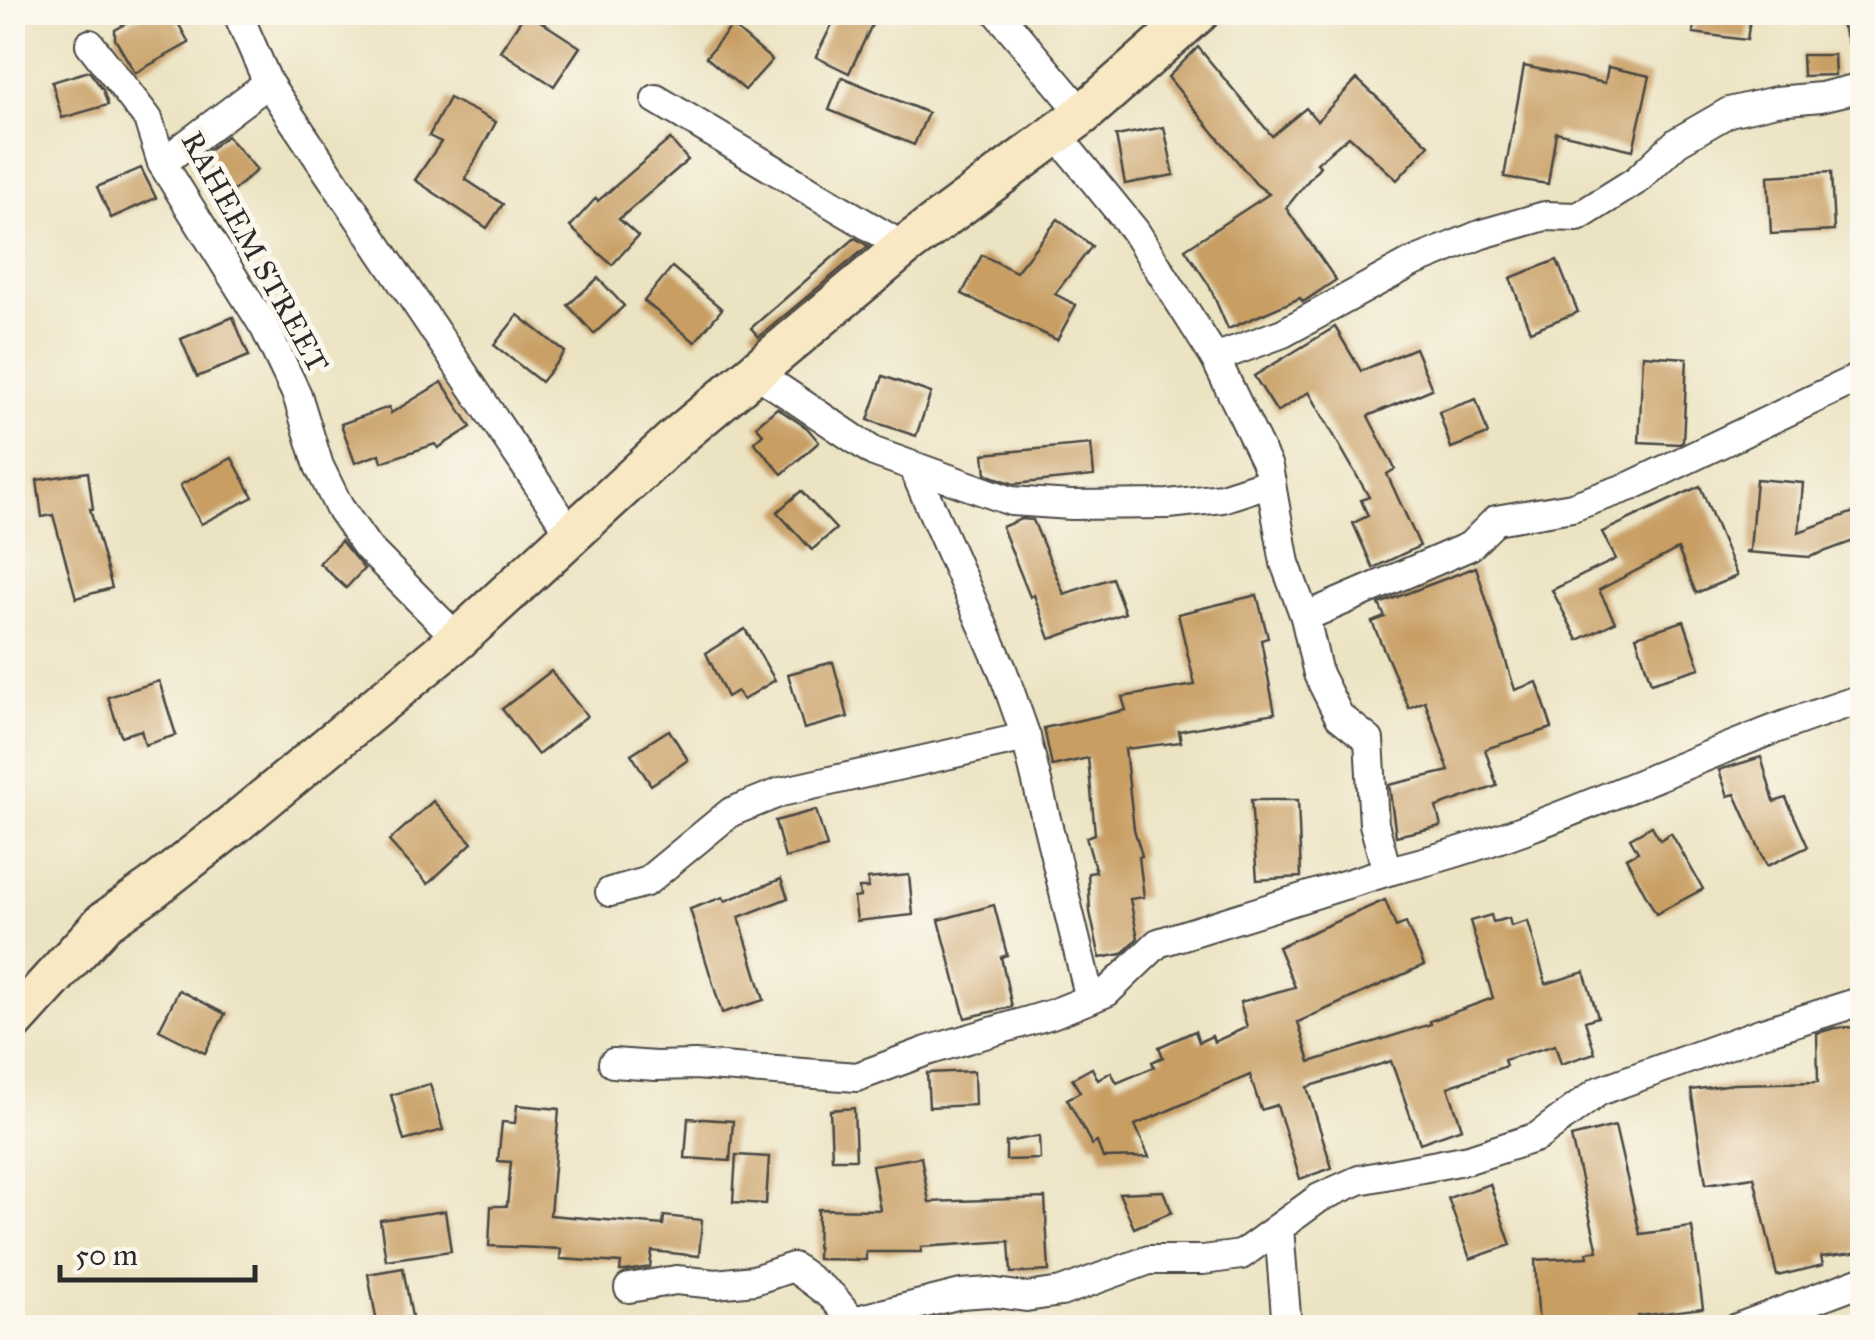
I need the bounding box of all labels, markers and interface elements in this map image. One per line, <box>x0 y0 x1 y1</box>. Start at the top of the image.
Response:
street label: RAHEEM STREET <box>174 125 336 379</box>
scale bar <box>60 1220 255 1282</box>
text: 50 m <box>75 1237 138 1273</box>

